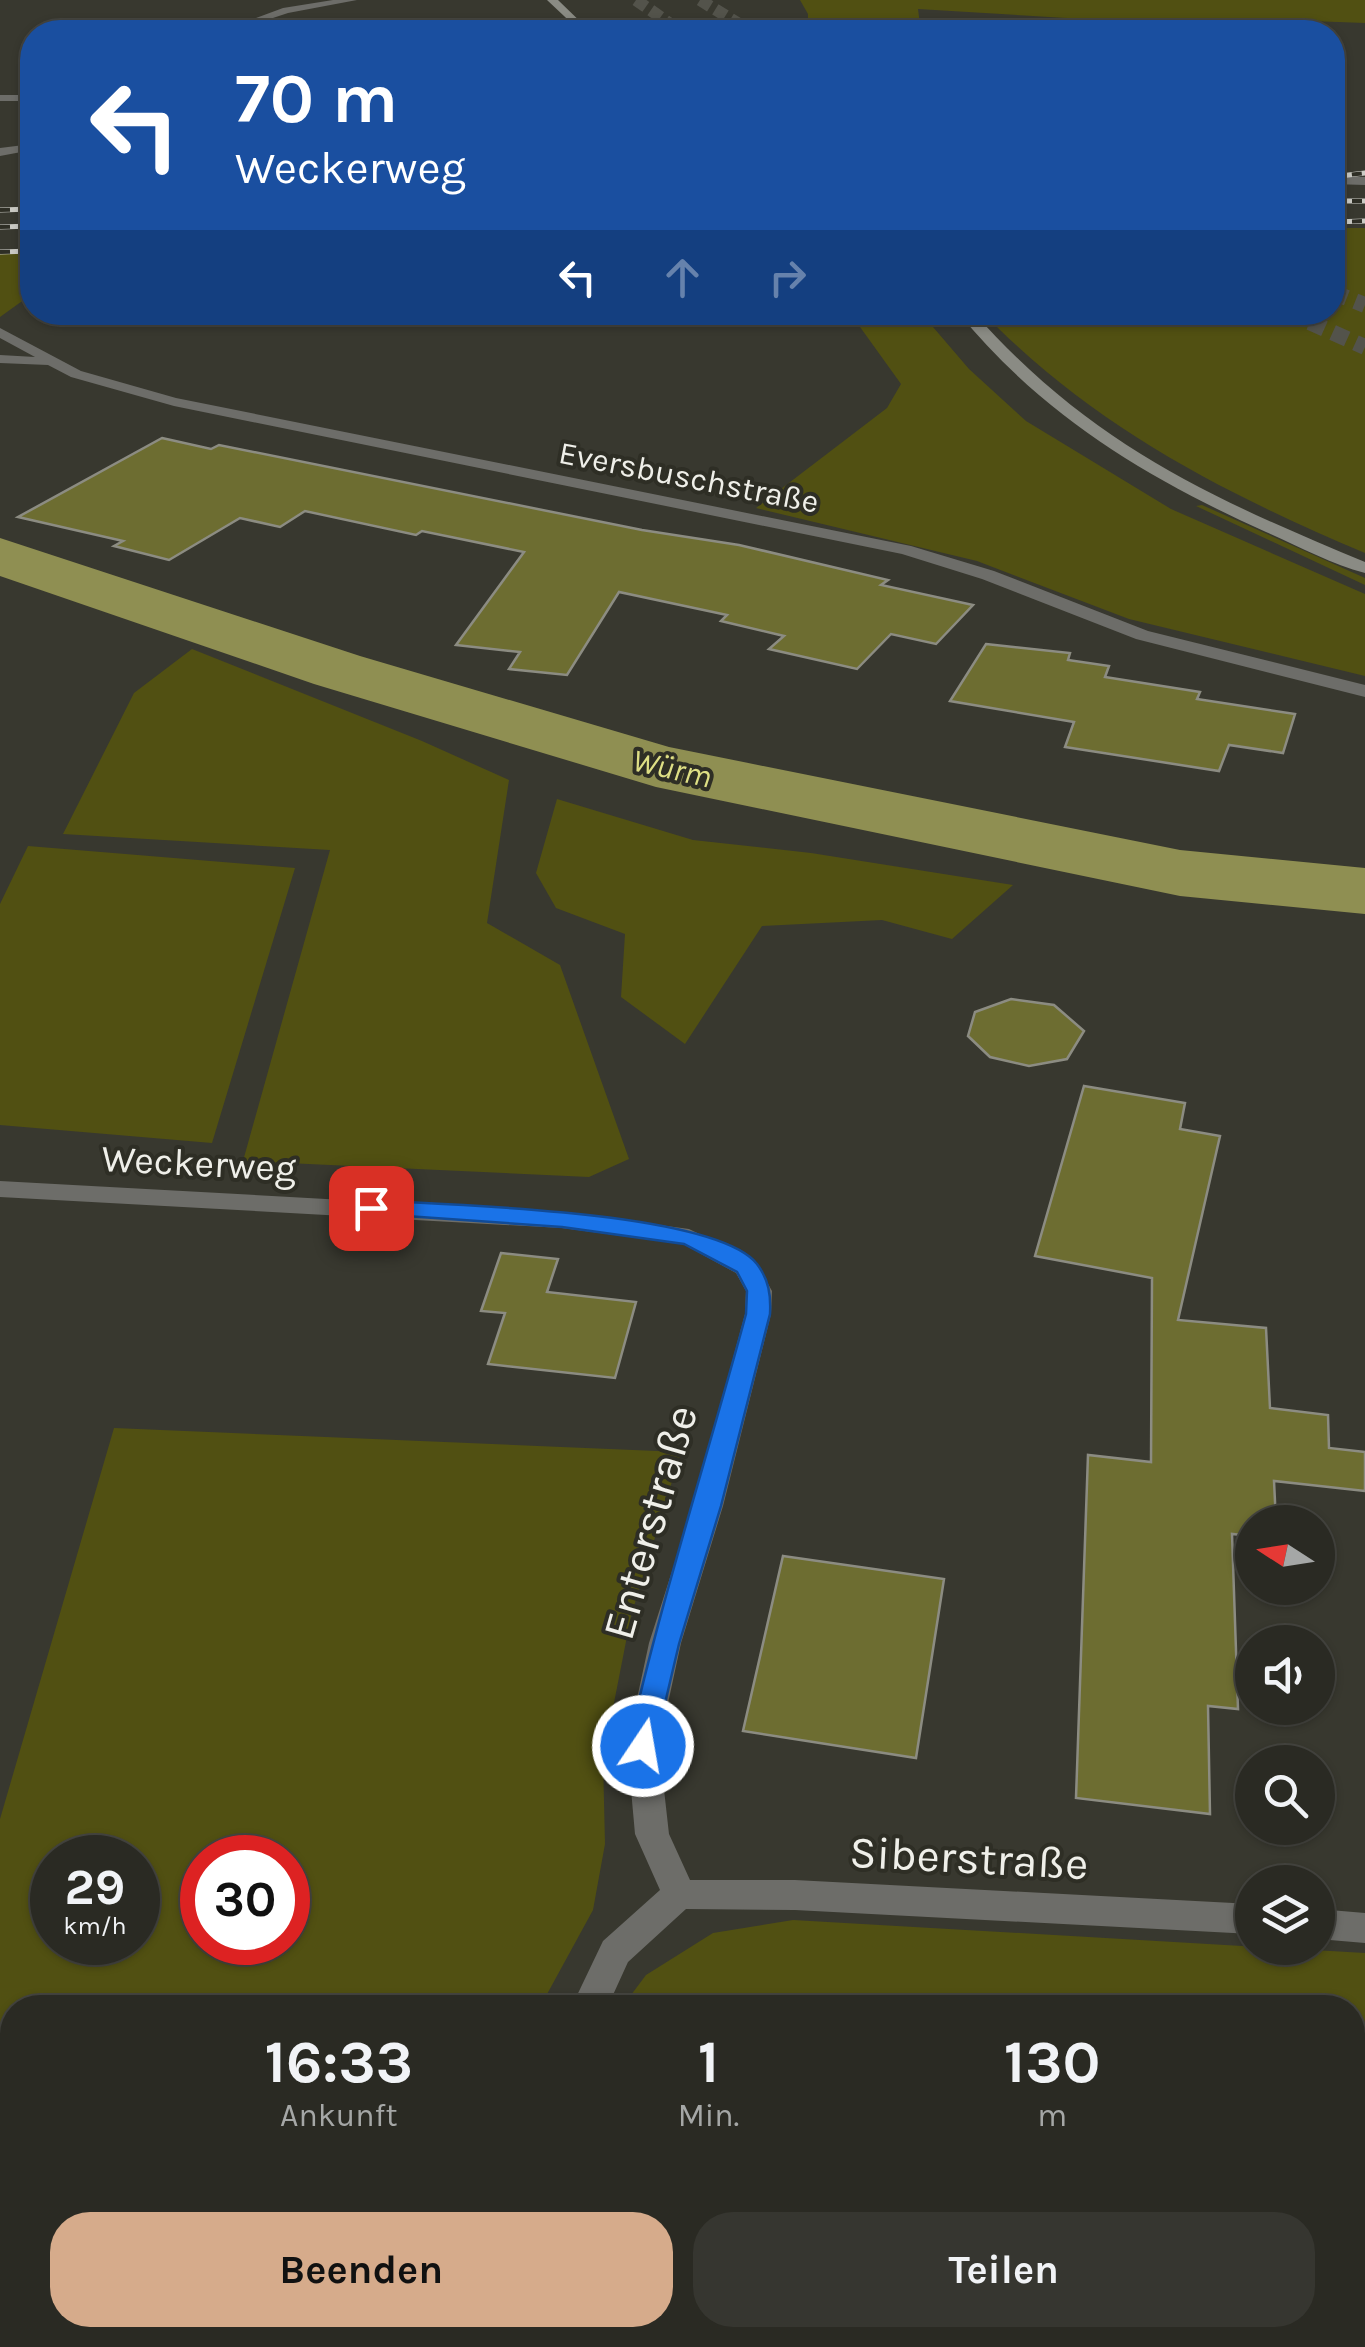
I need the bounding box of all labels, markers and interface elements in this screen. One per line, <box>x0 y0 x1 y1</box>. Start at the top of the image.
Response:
text: 70 m <box>235 58 398 140</box>
icon: left <box>70 60 200 190</box>
text: Weckerweg <box>235 142 466 194</box>
icon: left <box>550 250 605 305</box>
icon: ahead <box>655 250 710 305</box>
icon: right <box>760 250 815 305</box>
street label: Eversbuschstraße <box>556 434 822 521</box>
water label: Würm <box>629 741 715 796</box>
street label: Weckerweg <box>100 1136 298 1191</box>
pin <box>329 1166 414 1251</box>
icon: arrive <box>344 1181 399 1236</box>
street label: Enterstraße <box>592 1399 708 1645</box>
north arrow <box>1235 1505 1335 1605</box>
map controls <box>1235 1505 1335 1965</box>
button: sound <box>1235 1625 1335 1725</box>
position arrow <box>591 1694 695 1798</box>
button: search <box>1235 1745 1335 1845</box>
street label: Siberstraße <box>848 1826 1090 1890</box>
speed limit sign: 30 <box>180 1835 310 1965</box>
text: 29 <box>65 1858 125 1917</box>
button: layers <box>1235 1865 1335 1965</box>
text: km/h <box>63 1911 127 1940</box>
text: 16:33 <box>265 2027 413 2097</box>
text: 1 <box>698 2027 719 2097</box>
text: 130 <box>1004 2027 1100 2097</box>
text: Ankunft <box>280 2097 398 2134</box>
text: Min. <box>678 2097 739 2134</box>
text: m <box>1037 2097 1067 2134</box>
button: Beenden <box>50 2212 673 2327</box>
button: Teilen <box>693 2212 1315 2327</box>

